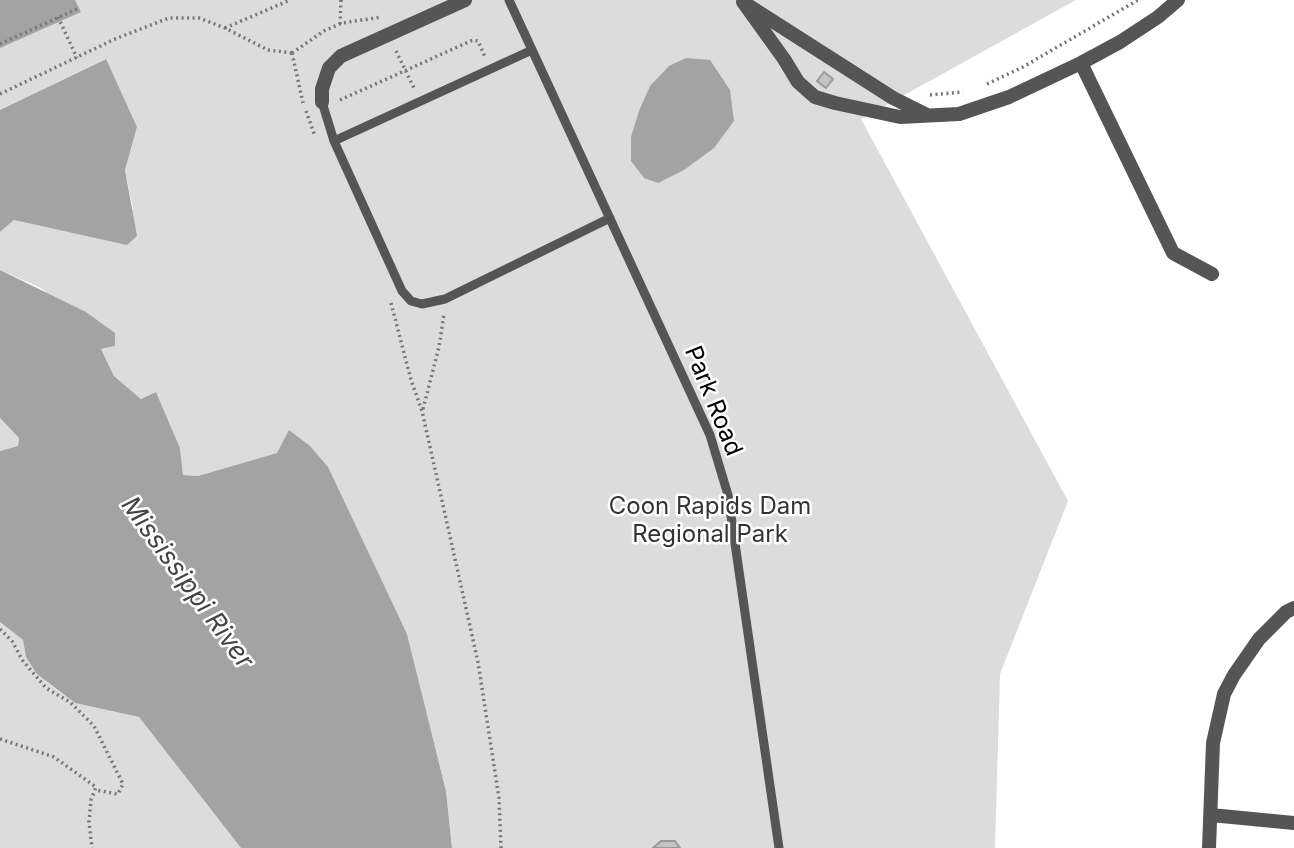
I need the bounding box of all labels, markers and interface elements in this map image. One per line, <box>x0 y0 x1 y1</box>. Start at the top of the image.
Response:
street label: Park Road <box>678 342 748 460</box>
water label: Mississippi River <box>114 491 260 675</box>
park label: Coon Rapids Dam Regional Park <box>609 493 811 549</box>

